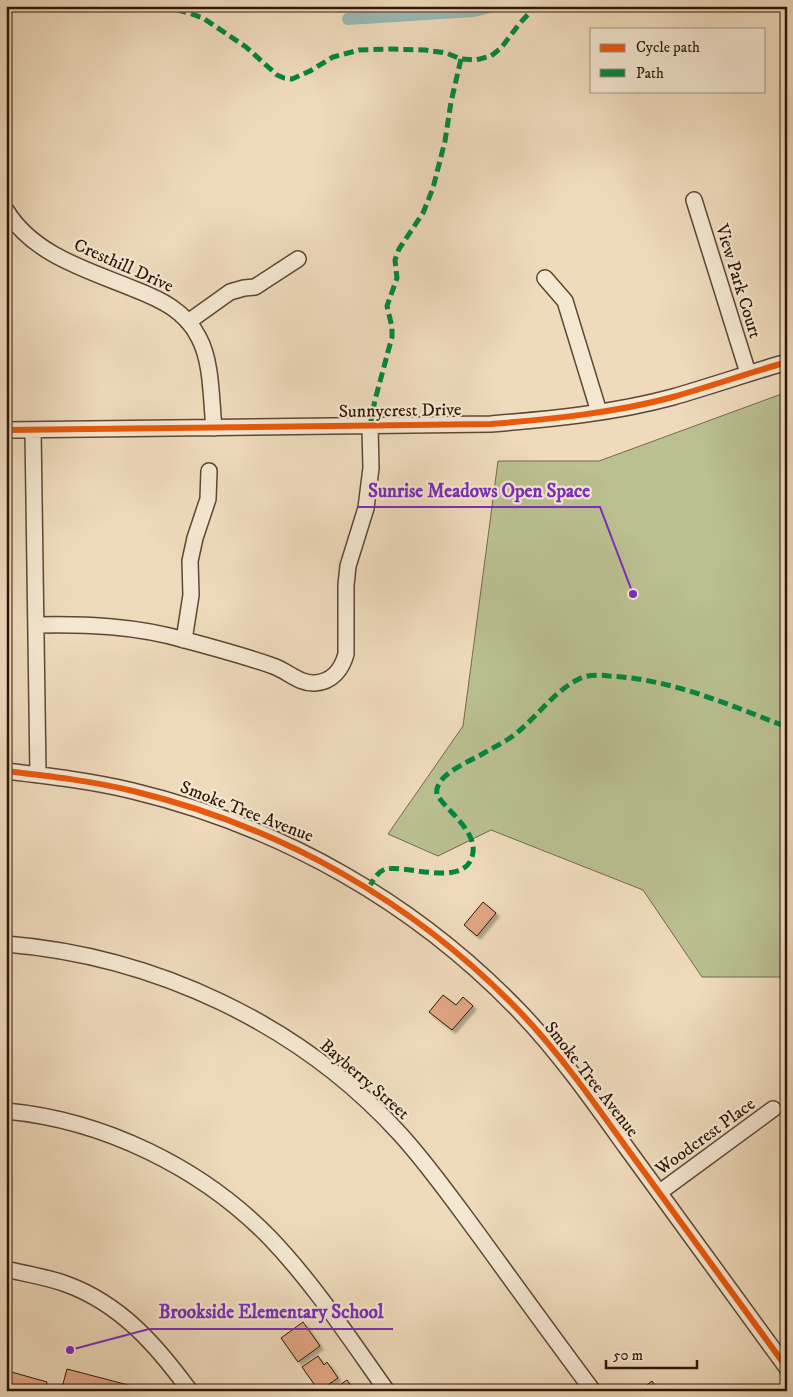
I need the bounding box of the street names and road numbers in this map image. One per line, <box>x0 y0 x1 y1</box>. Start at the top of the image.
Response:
street label: View Park Court <box>710 221 766 341</box>
street label: Cresthill Drive <box>70 234 177 298</box>
street label: Sunnycrest Drive <box>338 399 462 423</box>
street label: Smoke Tree Avenue <box>177 776 316 847</box>
street label: Smoke Tree Avenue <box>539 1017 643 1142</box>
street label: Bayberry Street <box>315 1035 414 1125</box>
street label: Woodcrest Place <box>650 1093 760 1181</box>

